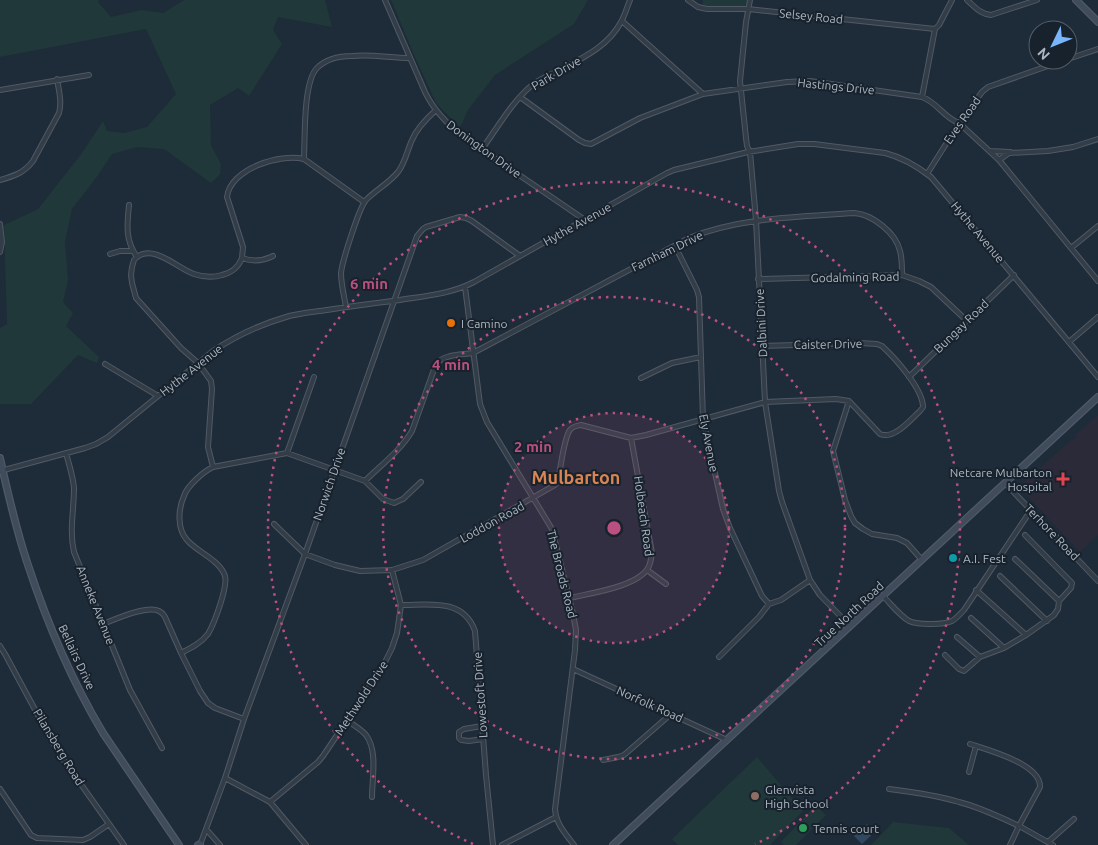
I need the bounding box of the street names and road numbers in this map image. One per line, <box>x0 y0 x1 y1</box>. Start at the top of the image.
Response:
street label: Selsey Road <box>778 6 844 26</box>
street label: Park Drive <box>529 54 583 92</box>
street label: Hastings Drive <box>797 75 875 97</box>
street label: Eves Road <box>941 94 983 146</box>
street label: Donington Drive <box>444 118 524 180</box>
street label: Hythe Avenue <box>949 199 1007 265</box>
street label: Hythe Avenue <box>541 200 613 248</box>
street label: Farnham Drive <box>629 228 705 274</box>
street label: Godalming Road <box>811 270 899 284</box>
street label: Dalbini Drive <box>753 288 769 358</box>
street label: Bungay Road <box>931 297 991 355</box>
street label: Caister Drive <box>794 337 862 351</box>
street label: Hythe Avenue <box>157 342 225 398</box>
street label: Ely Avenue <box>697 413 721 473</box>
street label: Norwich Drive <box>310 446 348 522</box>
street label: Holbeach Road <box>632 475 656 557</box>
street label: Loddon Road <box>458 499 526 545</box>
street label: Terhore Road <box>1022 501 1082 563</box>
street label: The Broads Road <box>545 528 579 620</box>
street label: Anneke Avenue <box>74 564 118 646</box>
street label: True North Road <box>812 579 886 649</box>
street label: Bellairs Drive <box>56 622 98 692</box>
street label: Lowestoft Drive <box>471 651 489 739</box>
street label: Methwold Drive <box>332 658 390 738</box>
street label: Norfolk Road <box>615 684 685 724</box>
street label: Pilansberg Road <box>31 706 87 788</box>

